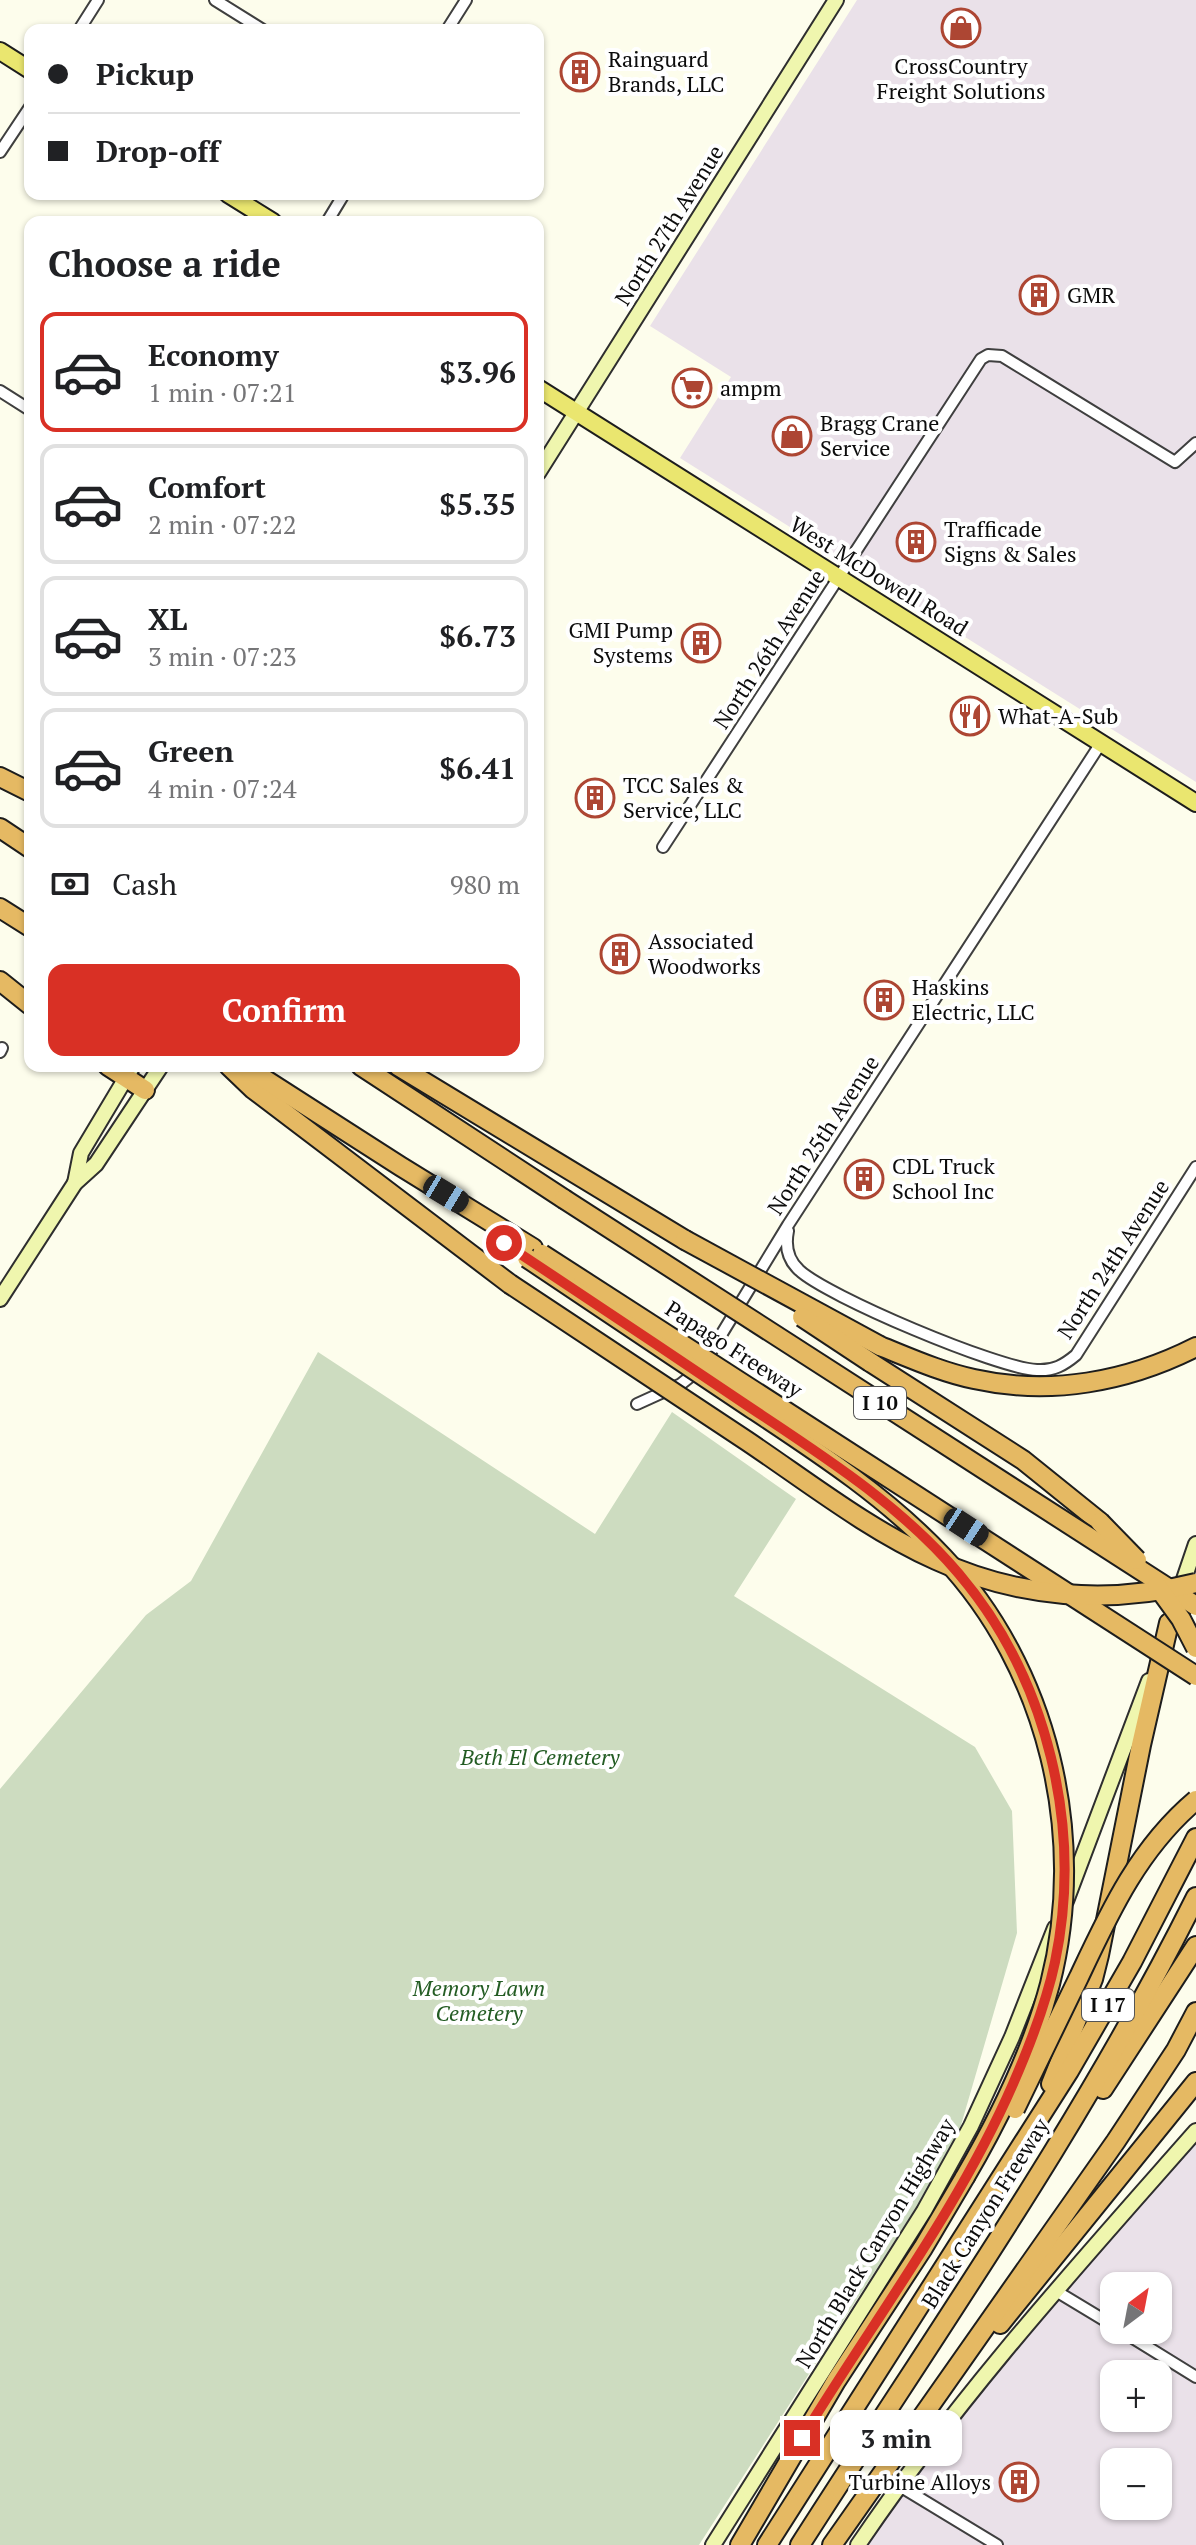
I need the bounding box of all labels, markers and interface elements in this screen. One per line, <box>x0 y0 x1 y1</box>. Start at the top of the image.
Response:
shop icon: CrossCountry Freight Solutions <box>940 7 982 49</box>
place label: Rainguard Brands, LLC <box>608 44 724 98</box>
building icon: Rainguard Brands, LLC <box>559 51 601 93</box>
place label: CrossCountry Freight Solutions <box>877 51 1045 105</box>
text: Pickup <box>96 54 194 94</box>
text: Drop-off <box>96 131 220 171</box>
street label: North 27th Avenue <box>608 139 730 310</box>
text: Choose a ride <box>48 240 281 287</box>
building icon: GMR <box>1018 274 1060 316</box>
place label: GMR <box>1067 280 1115 309</box>
text: Economy <box>148 335 279 375</box>
icon: car <box>52 336 124 408</box>
text: $3.96 <box>439 352 516 392</box>
supermarket icon: ampm <box>671 367 713 409</box>
place label: ampm <box>720 373 782 402</box>
text: 1 min · 07:21 <box>148 375 297 409</box>
place label: Bragg Crane Service <box>820 408 939 462</box>
shop icon: Bragg Crane Service <box>771 415 813 457</box>
text: Comfort <box>148 467 266 507</box>
icon: car <box>52 468 124 540</box>
text: $5.35 <box>439 484 516 524</box>
text: 2 min · 07:22 <box>148 507 297 541</box>
street label: West McDowell Road <box>785 509 974 642</box>
place label: Trafficade Signs & Sales <box>944 514 1077 568</box>
building icon: Trafficade Signs & Sales <box>895 521 937 563</box>
street label: North 26th Avenue <box>706 563 831 734</box>
text: XL <box>148 599 187 639</box>
icon: car <box>52 600 124 672</box>
place label: GMI Pump Systems <box>569 615 673 669</box>
text: $6.73 <box>439 616 516 656</box>
building icon: GMI Pump Systems <box>680 622 722 664</box>
text: 3 min · 07:23 <box>148 639 297 673</box>
restaurant icon: What-A-Sub <box>949 695 991 737</box>
place label: What-A-Sub <box>998 701 1118 730</box>
text: Green <box>148 731 234 771</box>
icon: car <box>52 732 124 804</box>
text: $6.41 <box>439 748 516 788</box>
place label: TCC Sales & Service, LLC <box>623 770 744 824</box>
text: 4 min · 07:24 <box>148 771 297 805</box>
building icon: TCC Sales & Service, LLC <box>574 777 616 819</box>
icon: cash <box>48 862 92 906</box>
text: Cash <box>112 864 177 904</box>
text: 980 m <box>450 867 520 901</box>
place label: Associated Woodworks <box>648 926 761 980</box>
building icon: Associated Woodworks <box>599 933 641 975</box>
button: Confirm <box>48 964 520 1056</box>
place label: Haskins Electric, LLC <box>912 972 1035 1026</box>
building icon: Haskins Electric, LLC <box>863 979 905 1021</box>
street label: North 25th Avenue <box>760 1049 885 1220</box>
place label: CDL Truck School Inc <box>892 1151 995 1205</box>
building icon: CDL Truck School Inc <box>843 1158 885 1200</box>
car <box>419 1171 473 1217</box>
street label: North 24th Avenue <box>1050 1173 1175 1344</box>
route start <box>486 1225 522 1261</box>
street label: Papago Freeway <box>660 1293 809 1404</box>
road number: I 10 <box>854 1387 906 1419</box>
car <box>939 1504 993 1550</box>
park label: Beth El Cemetery <box>459 1742 621 1771</box>
park label: Memory Lawn Cemetery <box>412 1973 545 2027</box>
road number: I 17 <box>1082 1989 1134 2021</box>
street label: North Black Canyon Highway <box>788 2112 961 2373</box>
street label: Black Canyon Freeway <box>914 2112 1055 2313</box>
north arrow <box>1100 2272 1172 2344</box>
map controls <box>1100 2272 1172 2520</box>
button: + <box>1100 2360 1172 2432</box>
callout: 3 min <box>830 2410 962 2466</box>
route end <box>784 2420 820 2456</box>
text: 3 min <box>860 2421 932 2455</box>
button: − <box>1100 2448 1172 2520</box>
building icon: Turbine Alloys <box>998 2461 1040 2503</box>
place label: Turbine Alloys <box>849 2467 991 2496</box>

